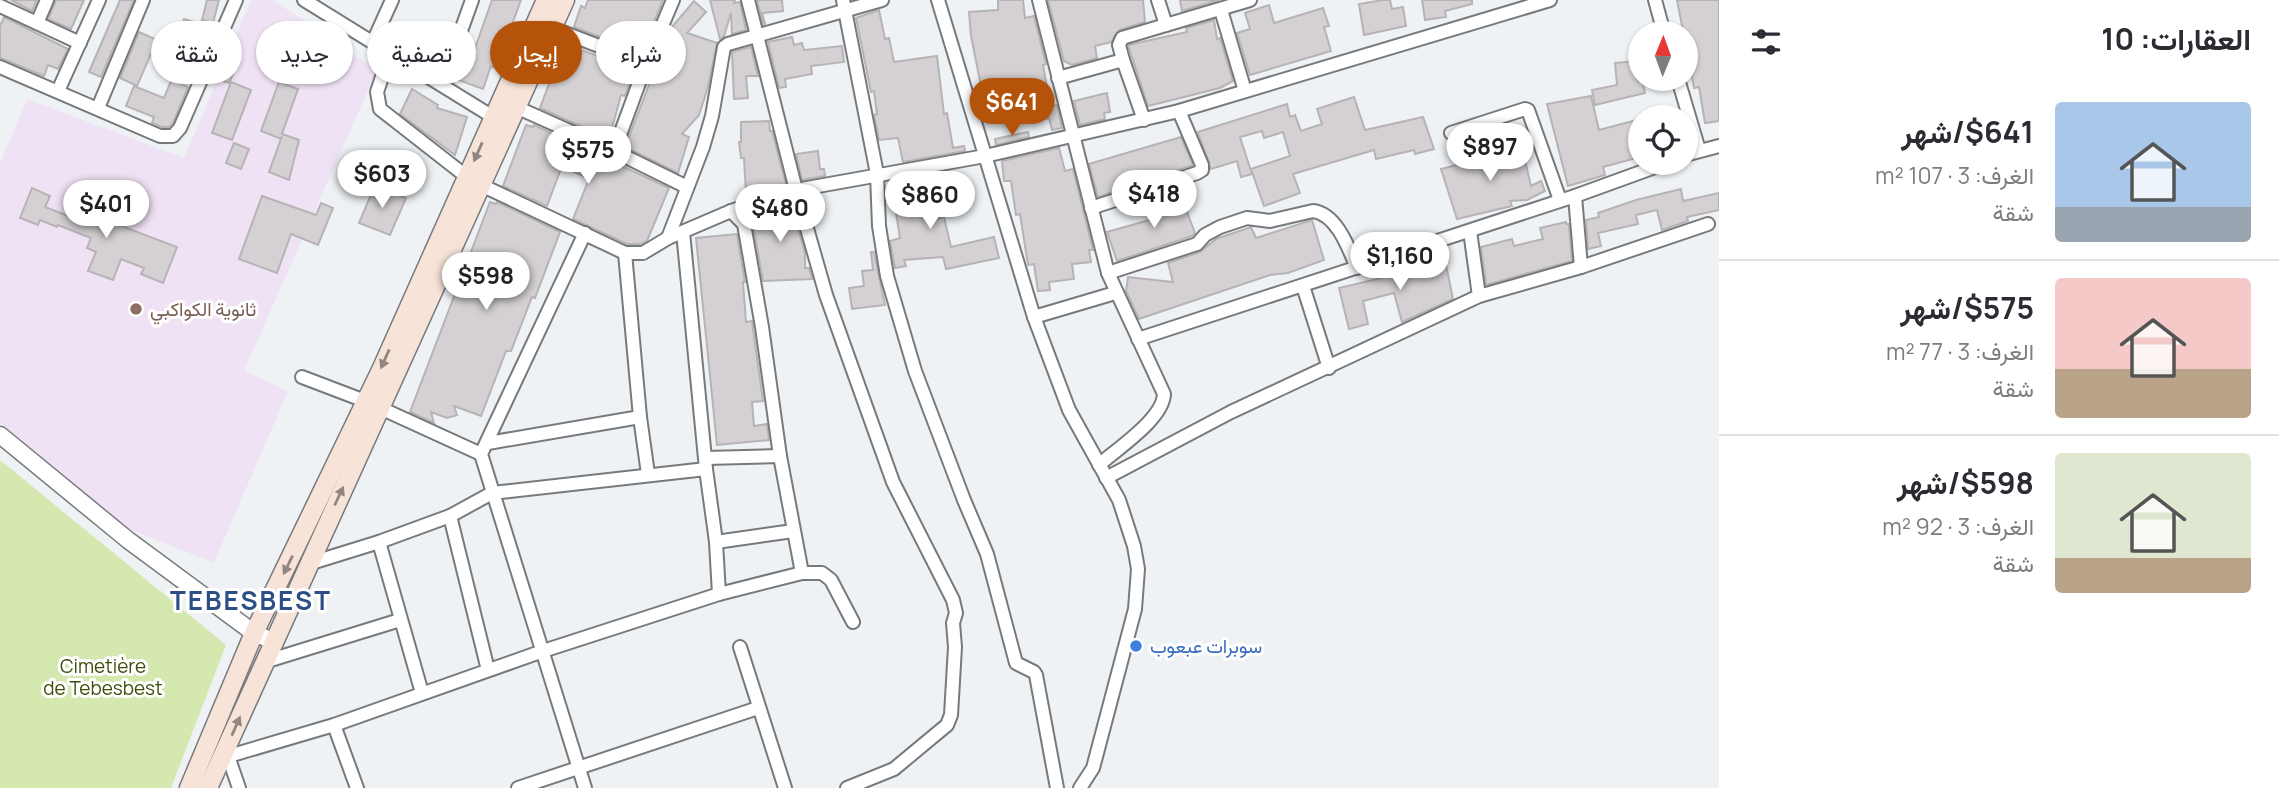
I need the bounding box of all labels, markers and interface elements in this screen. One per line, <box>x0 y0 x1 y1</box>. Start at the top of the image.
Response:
text: العقارات: 10 <box>2101 18 2251 59</box>
chip: شقة <box>151 21 242 84</box>
chip: جديد <box>256 21 353 84</box>
chip: تصفية <box>367 21 476 84</box>
chip: إيجار <box>490 21 582 84</box>
chip: شراء <box>596 21 686 84</box>
north arrow <box>1628 21 1698 91</box>
map controls <box>1628 21 1698 175</box>
icon: filters <box>1747 23 1785 61</box>
pin: $641 <box>971 78 1053 138</box>
text: $641 <box>986 85 1038 117</box>
button: locate <box>1628 105 1698 175</box>
text: $641/شهر <box>1901 111 2034 152</box>
pin: $897 <box>1449 124 1531 183</box>
pin: $575 <box>547 127 629 186</box>
text: $897 <box>1462 130 1518 162</box>
icon: home <box>2111 130 2195 214</box>
text: $575 <box>561 133 615 165</box>
one-way arrow <box>472 141 483 162</box>
pin: $603 <box>341 150 423 210</box>
text: $603 <box>353 157 411 189</box>
text: الغرف: 3 · 107 m² <box>1875 159 2034 191</box>
pin: $418 <box>1113 170 1195 230</box>
pin: $860 <box>889 172 971 231</box>
text: $418 <box>1128 177 1180 209</box>
text: $860 <box>901 178 959 210</box>
pin: $401 <box>65 180 147 240</box>
pin: $480 <box>739 184 821 244</box>
text: $401 <box>79 187 133 219</box>
text: $480 <box>751 191 809 223</box>
text: شقة <box>1992 196 2034 228</box>
pin: $1,160 <box>1343 232 1457 292</box>
text: $1,160 <box>1366 239 1434 271</box>
pin: $598 <box>445 252 527 312</box>
text: $598 <box>458 259 514 291</box>
text: $575/شهر <box>1900 287 2034 328</box>
place label: ثانوية الكواكبي <box>150 296 256 325</box>
marker: ثانوية الكواكبي <box>128 301 144 317</box>
icon: home <box>2111 306 2195 390</box>
text: الغرف: 3 · 77 m² <box>1886 335 2034 367</box>
one-way arrow <box>379 349 391 369</box>
text: شقة <box>1992 372 2034 404</box>
text: $598/شهر <box>1897 462 2034 503</box>
icon: home <box>2111 481 2195 565</box>
one-way arrow <box>333 486 345 506</box>
text: الغرف: 3 · 92 m² <box>1882 510 2034 542</box>
text: شقة <box>1992 547 2034 579</box>
one-way arrow <box>282 555 293 575</box>
district label: TEBESBEST <box>170 582 332 618</box>
place label: سوبرات عبعوب <box>1150 633 1262 659</box>
marker: سوبرات عبعوب <box>1128 638 1144 654</box>
park label: Cimetière de Tebesbest <box>43 653 163 701</box>
one-way arrow <box>231 715 242 736</box>

